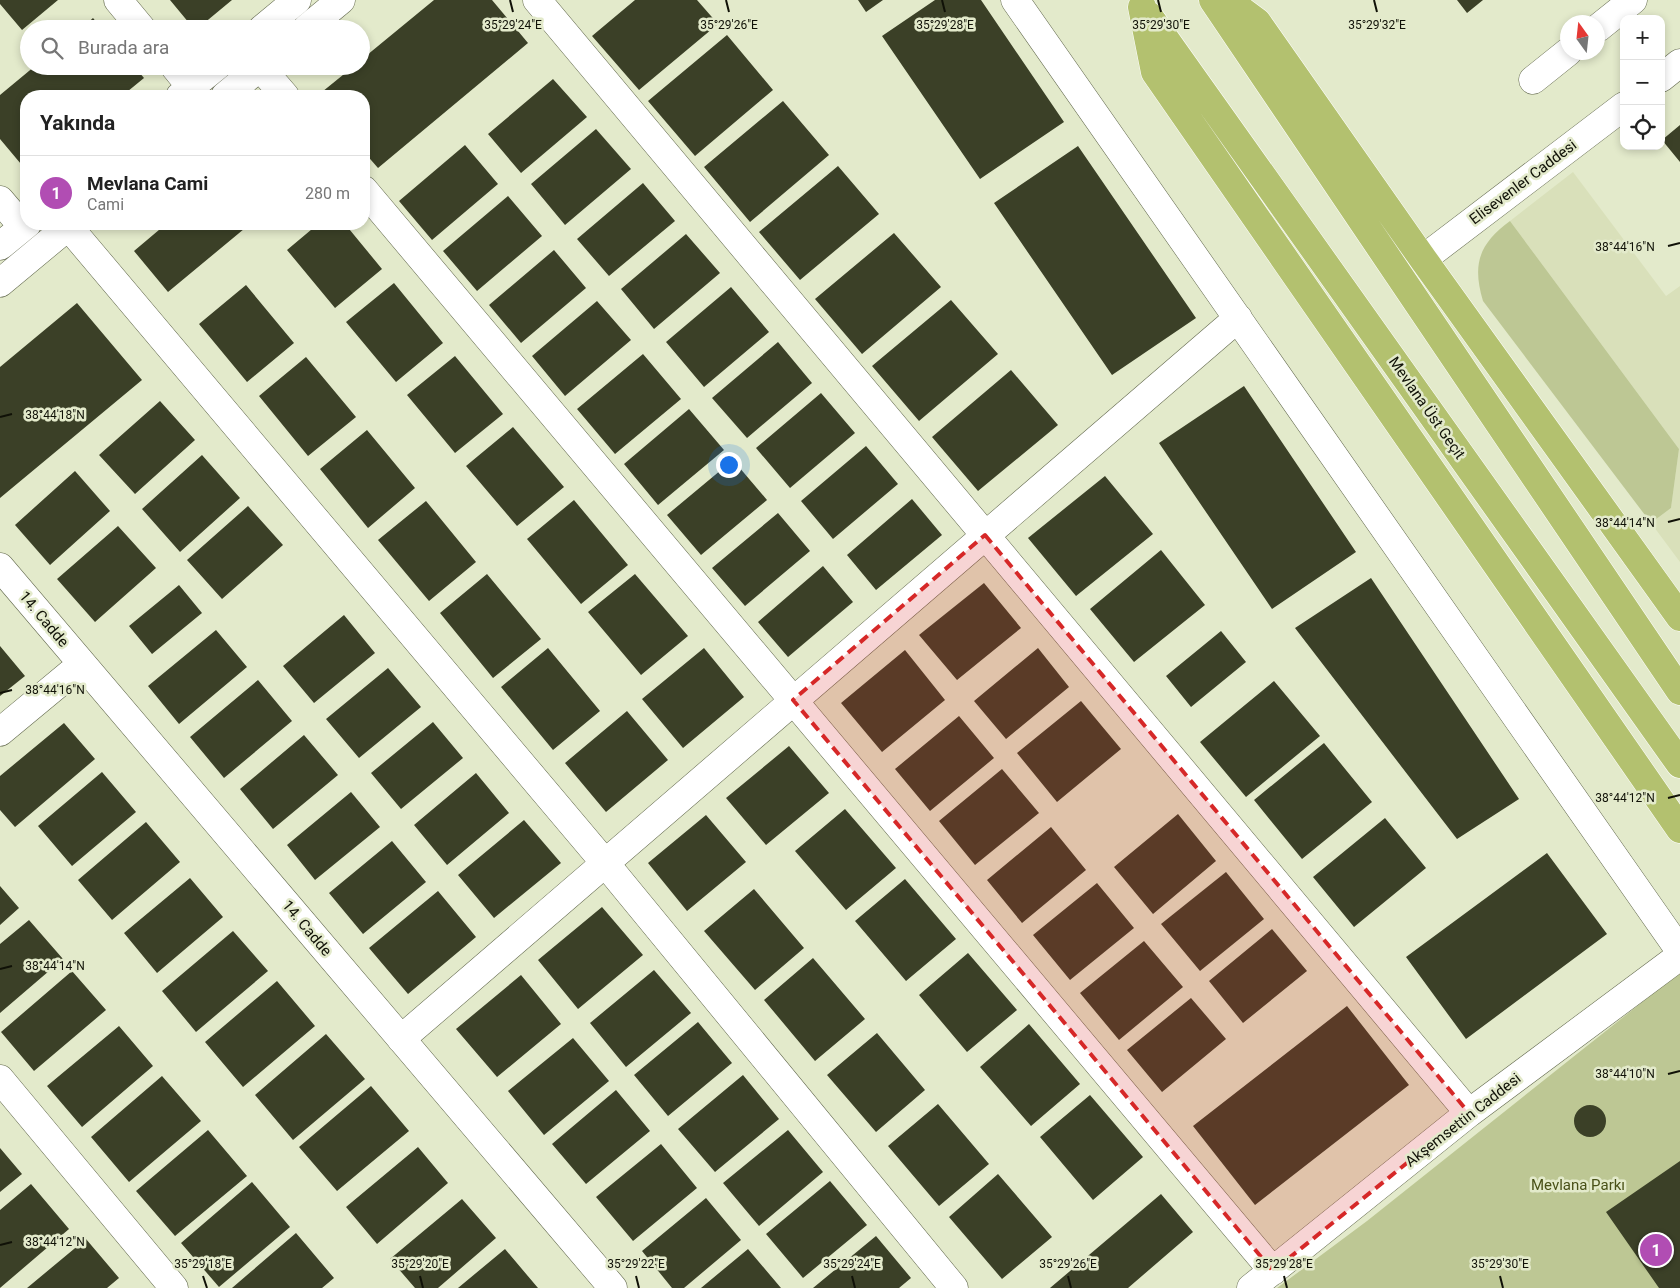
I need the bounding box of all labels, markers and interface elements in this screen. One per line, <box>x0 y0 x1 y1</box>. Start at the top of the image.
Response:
north arrow <box>1560 15 1605 60</box>
map controls <box>1620 15 1665 150</box>
button: + <box>1620 15 1665 60</box>
text: 35°29'24"E <box>484 18 542 32</box>
text: 35°29'26"E <box>700 18 758 32</box>
text: 35°29'28"E <box>916 18 974 32</box>
text: 35°29'30"E <box>1132 18 1190 32</box>
text: 35°29'32"E <box>1348 18 1406 32</box>
search box <box>20 20 370 75</box>
icon: search <box>38 34 66 62</box>
text: Burada ara <box>78 36 169 59</box>
button: − <box>1620 60 1665 105</box>
button: locate <box>1620 105 1665 150</box>
text: Yakında <box>40 111 115 135</box>
street label: Elisevenler Caddesi <box>1466 136 1580 228</box>
text: Mevlana Cami <box>87 172 208 195</box>
text: 1 <box>51 184 61 203</box>
text: 280 m <box>305 184 350 203</box>
text: Cami <box>87 195 124 214</box>
text: 38°44'16"N <box>1595 240 1655 254</box>
street label: Mevlana Üst Geçit <box>1385 353 1469 463</box>
text: 38°44'18"N <box>25 408 85 422</box>
your location <box>716 452 742 478</box>
text: 38°44'14"N <box>1595 516 1655 530</box>
street label: 14. Cadde <box>15 587 73 651</box>
text: 38°44'16"N <box>25 683 85 697</box>
text: 38°44'12"N <box>1595 791 1655 805</box>
street label: 14. Cadde <box>278 896 336 960</box>
text: 38°44'14"N <box>25 959 85 973</box>
text: 38°44'10"N <box>1595 1067 1655 1081</box>
street label: Akşemsettin Caddesi <box>1402 1069 1524 1171</box>
park label: Mevlana Parkı <box>1531 1176 1625 1194</box>
pin: 1 <box>1640 1231 1672 1269</box>
text: 38°44'12"N <box>25 1235 85 1249</box>
text: 35°29'18"E <box>174 1257 232 1271</box>
text: 35°29'20"E <box>391 1257 449 1271</box>
text: 35°29'22"E <box>607 1257 665 1271</box>
text: 35°29'24"E <box>823 1257 881 1271</box>
text: 35°29'26"E <box>1039 1257 1097 1271</box>
text: 35°29'28"E <box>1255 1257 1313 1271</box>
text: 35°29'30"E <box>1471 1257 1529 1271</box>

